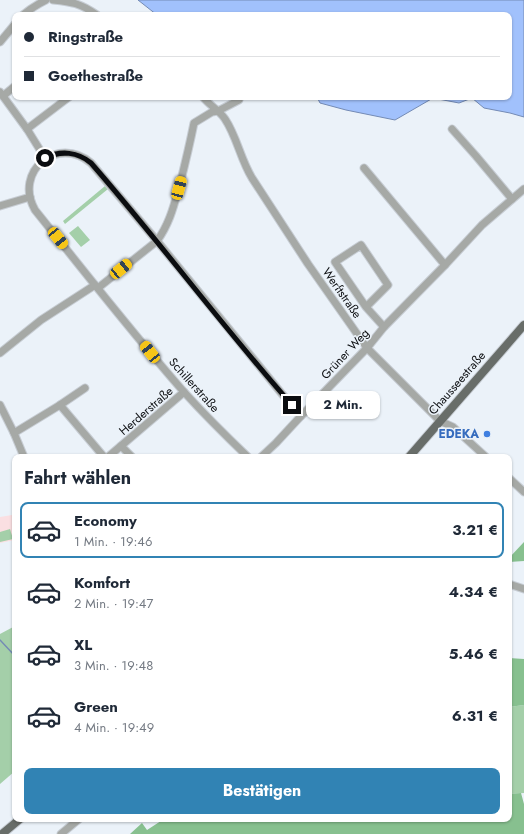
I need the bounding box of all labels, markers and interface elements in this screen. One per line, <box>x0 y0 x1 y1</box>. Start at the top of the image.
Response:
text: Ringstraße <box>48 26 123 48</box>
text: Goethestraße <box>48 65 143 87</box>
route start <box>36 149 54 167</box>
car <box>170 175 188 201</box>
car <box>46 225 70 251</box>
car <box>108 257 134 281</box>
street label: Werftstraße <box>318 264 366 322</box>
street label: Grüner Weg <box>317 325 373 383</box>
car <box>138 339 162 365</box>
street label: Chausseestraße <box>424 347 490 419</box>
street label: Schillerstraße <box>165 354 223 416</box>
street label: Herderstraße <box>115 382 177 440</box>
callout: 2 Min. <box>306 391 380 419</box>
text: 2 Min. <box>323 395 363 414</box>
route end <box>283 396 301 414</box>
place label: EDEKA <box>439 425 479 443</box>
marker: EDEKA <box>482 429 492 439</box>
text: Fahrt wählen <box>24 465 131 491</box>
text: Economy <box>74 510 137 532</box>
icon: car <box>26 512 62 548</box>
text: 3.21 € <box>452 519 498 541</box>
text: 1 Min. · 19:46 <box>74 532 152 551</box>
text: Komfort <box>74 572 130 594</box>
icon: car <box>26 574 62 610</box>
text: 4.34 € <box>449 581 498 603</box>
text: 2 Min. · 19:47 <box>74 594 153 613</box>
text: XL <box>74 634 92 656</box>
icon: car <box>26 636 62 672</box>
text: 5.46 € <box>449 643 498 665</box>
text: 3 Min. · 19:48 <box>74 656 153 675</box>
text: Green <box>74 696 118 718</box>
icon: car <box>26 698 62 734</box>
text: 6.31 € <box>452 705 498 727</box>
text: 4 Min. · 19:49 <box>74 718 154 737</box>
button: Bestätigen <box>24 768 500 814</box>

